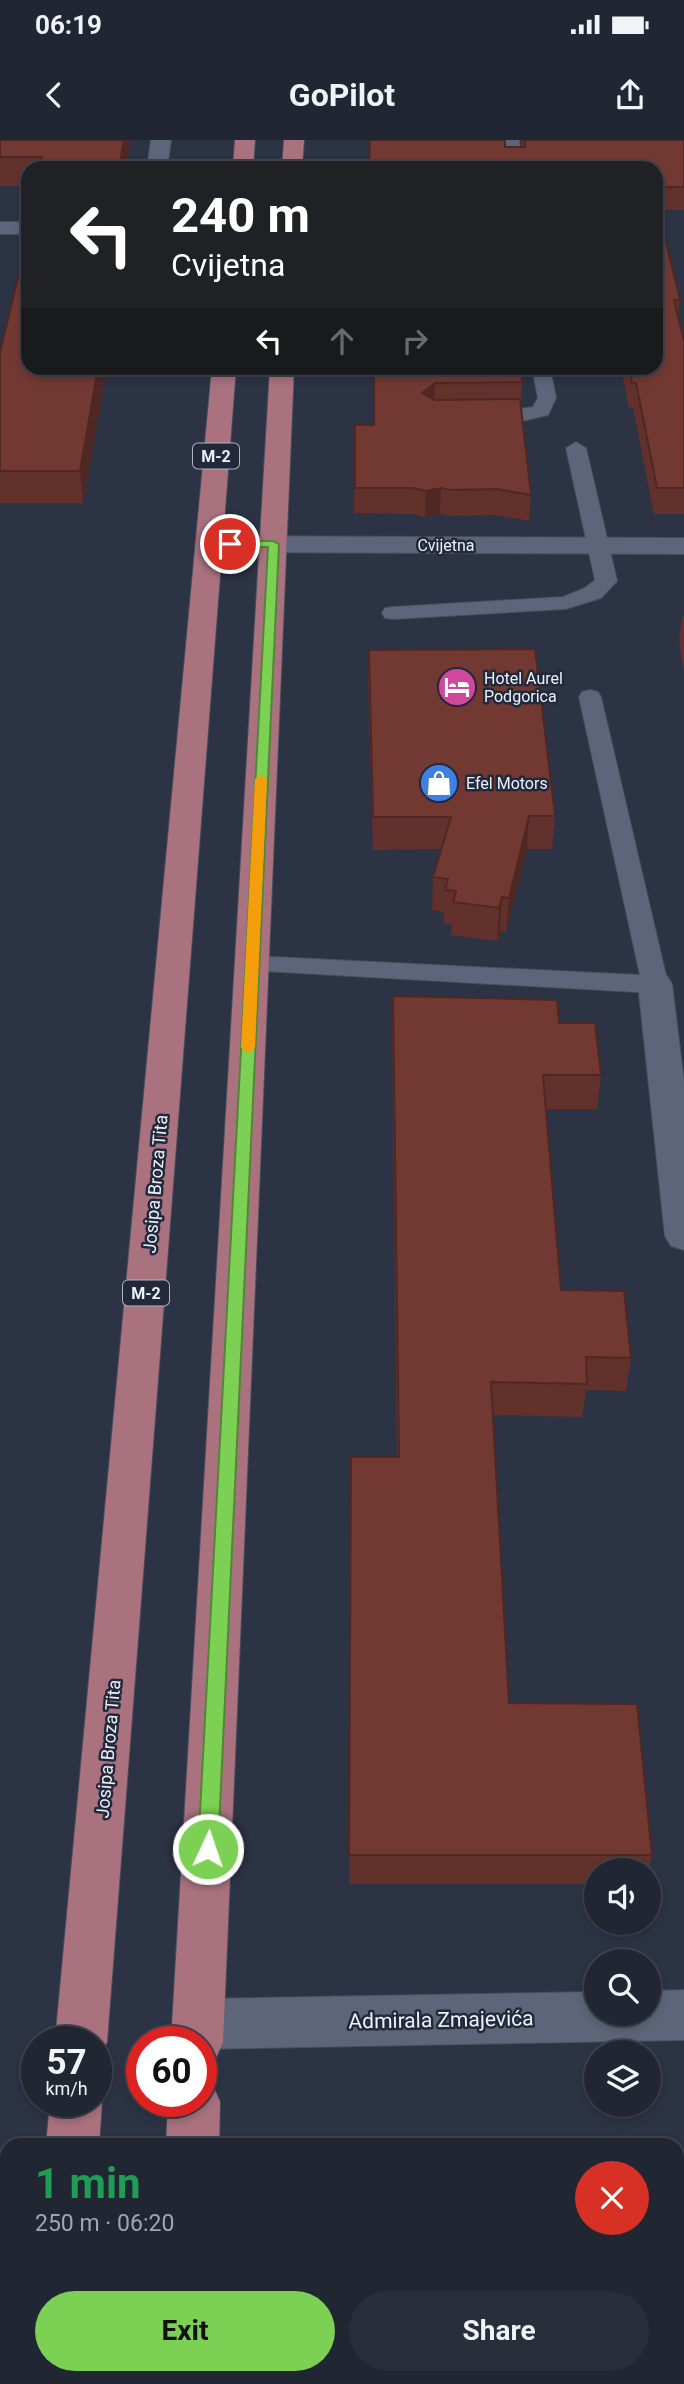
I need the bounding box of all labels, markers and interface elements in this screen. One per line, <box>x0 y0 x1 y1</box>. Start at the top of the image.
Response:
text: 06:19 <box>35 10 102 40</box>
icon: back <box>35 76 73 114</box>
text: GoPilot <box>289 76 395 114</box>
icon: share <box>611 76 649 114</box>
text: 240 m <box>171 187 310 244</box>
icon: left <box>56 189 147 280</box>
text: Cvijetna <box>171 246 285 284</box>
icon: left <box>250 322 288 360</box>
icon: ahead <box>323 322 361 360</box>
icon: right <box>396 322 434 360</box>
road number: M-2 <box>193 444 239 468</box>
pin <box>200 514 260 574</box>
icon: arrive <box>211 525 249 563</box>
street label: Cvijetna <box>417 536 475 555</box>
hotel icon: Hotel Aurel Podgorica <box>436 666 478 708</box>
place label: Hotel Aurel Podgorica <box>484 669 563 706</box>
shop icon: Efel Motors <box>418 762 460 804</box>
place label: Efel Motors <box>466 774 548 793</box>
street label: Josipa Broza Tita <box>138 1114 172 1254</box>
road number: M-2 <box>123 1280 169 1306</box>
street label: Josipa Broza Tita <box>91 1679 125 1819</box>
position arrow <box>171 1812 245 1886</box>
map controls <box>584 1858 661 2117</box>
button: sound <box>584 1858 661 1935</box>
button: search <box>584 1949 661 2026</box>
street label: Admirala Zmajevića <box>348 2006 534 2034</box>
speed limit sign: 60 <box>126 2026 217 2117</box>
button: layers <box>584 2040 661 2117</box>
text: 57 <box>46 2042 87 2083</box>
text: km/h <box>45 2078 88 2099</box>
text: 1 min <box>35 2159 141 2208</box>
button: close <box>575 2161 649 2235</box>
text: 250 m · 06:20 <box>35 2210 174 2237</box>
button: Exit <box>35 2291 335 2371</box>
button: Share <box>349 2291 649 2371</box>

